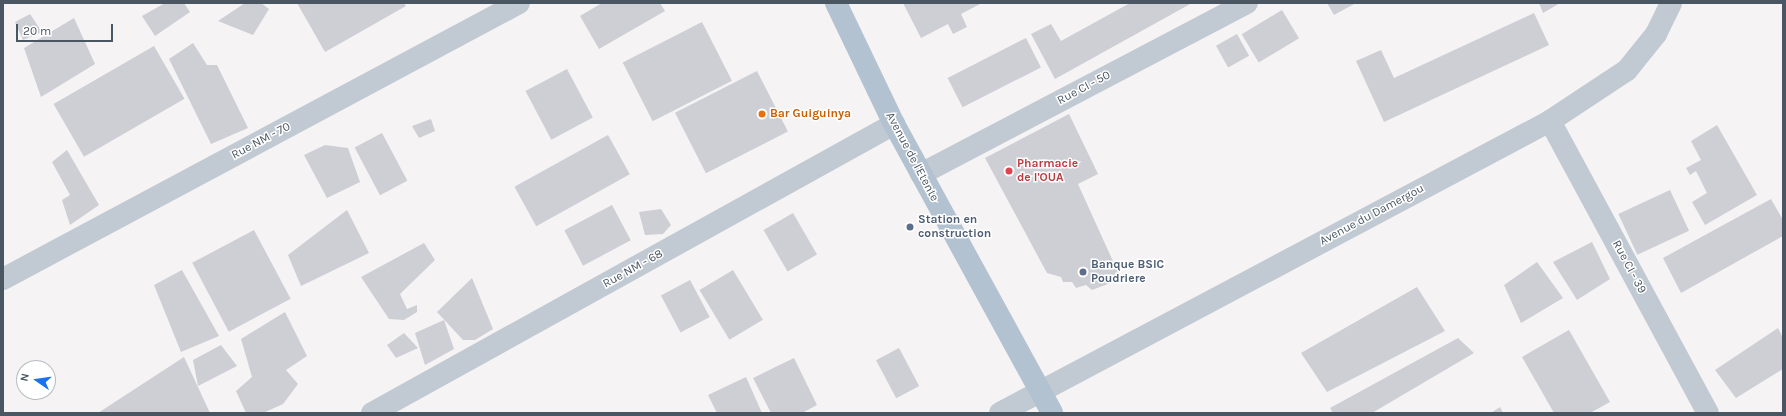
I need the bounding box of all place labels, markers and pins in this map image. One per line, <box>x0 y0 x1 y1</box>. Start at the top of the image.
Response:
place label: Bar Guiguinya <box>770 107 851 121</box>
marker: Bar Guiguinya <box>757 109 767 119</box>
place label: Pharmacie de l'OUA <box>1017 157 1078 185</box>
marker: Pharmacie de l'OUA <box>1004 166 1014 176</box>
place label: Station en construction <box>918 213 991 241</box>
marker: Station en construction <box>905 222 915 232</box>
place label: Banque BSIC Poudriere <box>1091 258 1164 286</box>
marker: Banque BSIC Poudriere <box>1078 267 1088 277</box>

